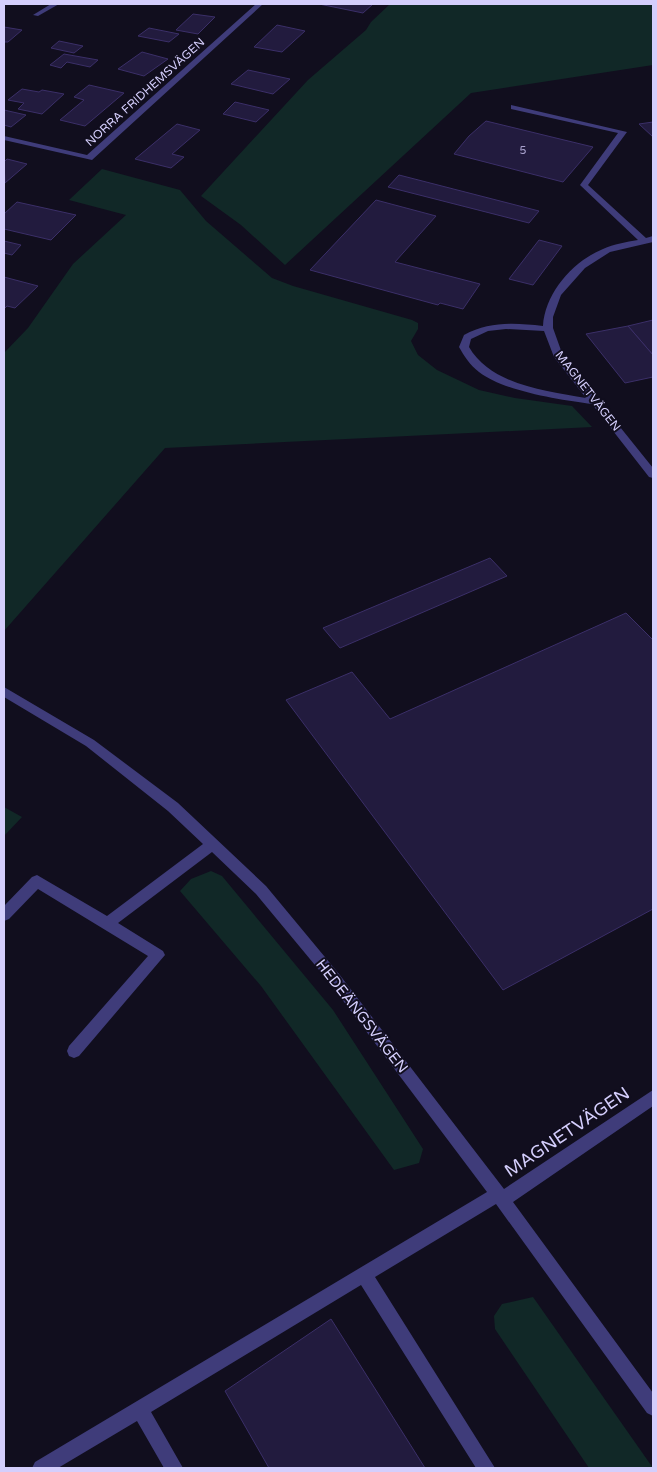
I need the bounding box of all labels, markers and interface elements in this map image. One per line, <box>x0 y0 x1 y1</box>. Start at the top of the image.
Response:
street label: NORRA FRIDHEMSVÄGEN <box>83 35 207 149</box>
house number: 5 <box>520 144 527 157</box>
street label: MAGNETVÄGEN <box>552 348 624 434</box>
street label: HEDEÄNGSVÄGEN <box>312 956 412 1076</box>
street label: MAGNETVÄGEN <box>500 1082 634 1182</box>

